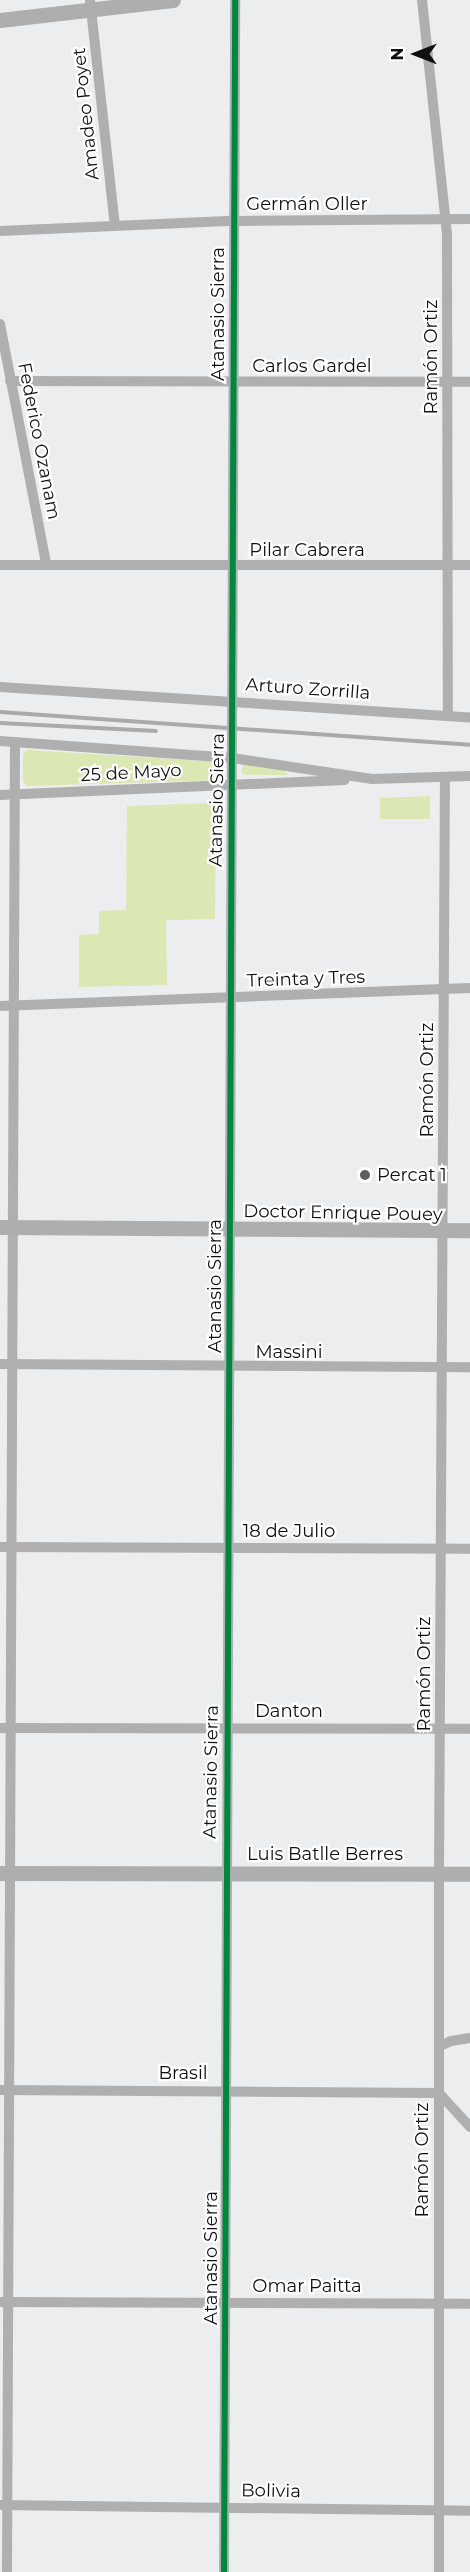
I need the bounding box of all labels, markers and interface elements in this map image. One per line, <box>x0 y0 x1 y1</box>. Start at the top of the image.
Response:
north arrow <box>386 24 446 84</box>
street label: Amadeo Poyet <box>68 47 104 181</box>
text: N <box>388 48 407 60</box>
street label: Germán Oller <box>246 193 368 215</box>
street label: Atanasio Sierra <box>207 247 229 381</box>
street label: Ramón Ortiz <box>420 300 442 414</box>
street label: Carlos Gardel <box>252 355 372 377</box>
street label: Federico Ozanam <box>13 361 65 521</box>
street label: Pilar Cabrera <box>249 539 365 561</box>
street label: Arturo Zorrilla <box>245 674 371 704</box>
street label: Atanasio Sierra <box>205 733 229 867</box>
street label: 25 de Mayo <box>80 760 182 786</box>
street label: Treinta y Tres <box>246 966 366 992</box>
street label: Ramón Ortiz <box>416 1023 438 1137</box>
place label: Percat 1 <box>377 1164 447 1186</box>
marker: Percat 1 <box>358 1168 372 1182</box>
street label: Doctor Enrique Pouey <box>243 1200 443 1226</box>
street label: Atanasio Sierra <box>204 1219 226 1353</box>
street label: Massini <box>255 1341 323 1363</box>
street label: 18 de Julio <box>243 1520 335 1542</box>
street label: Ramón Ortiz <box>413 1617 435 1731</box>
street label: Danton <box>255 1700 323 1722</box>
street label: Atanasio Sierra <box>199 1705 223 1839</box>
street label: Luis Batlle Berres <box>247 1843 403 1865</box>
street label: Brasil <box>158 2062 208 2084</box>
street label: Ramón Ortiz <box>411 2103 433 2217</box>
street label: Atanasio Sierra <box>200 2191 222 2325</box>
street label: Omar Paitta <box>252 2275 362 2297</box>
street label: Bolivia <box>241 2480 301 2502</box>

